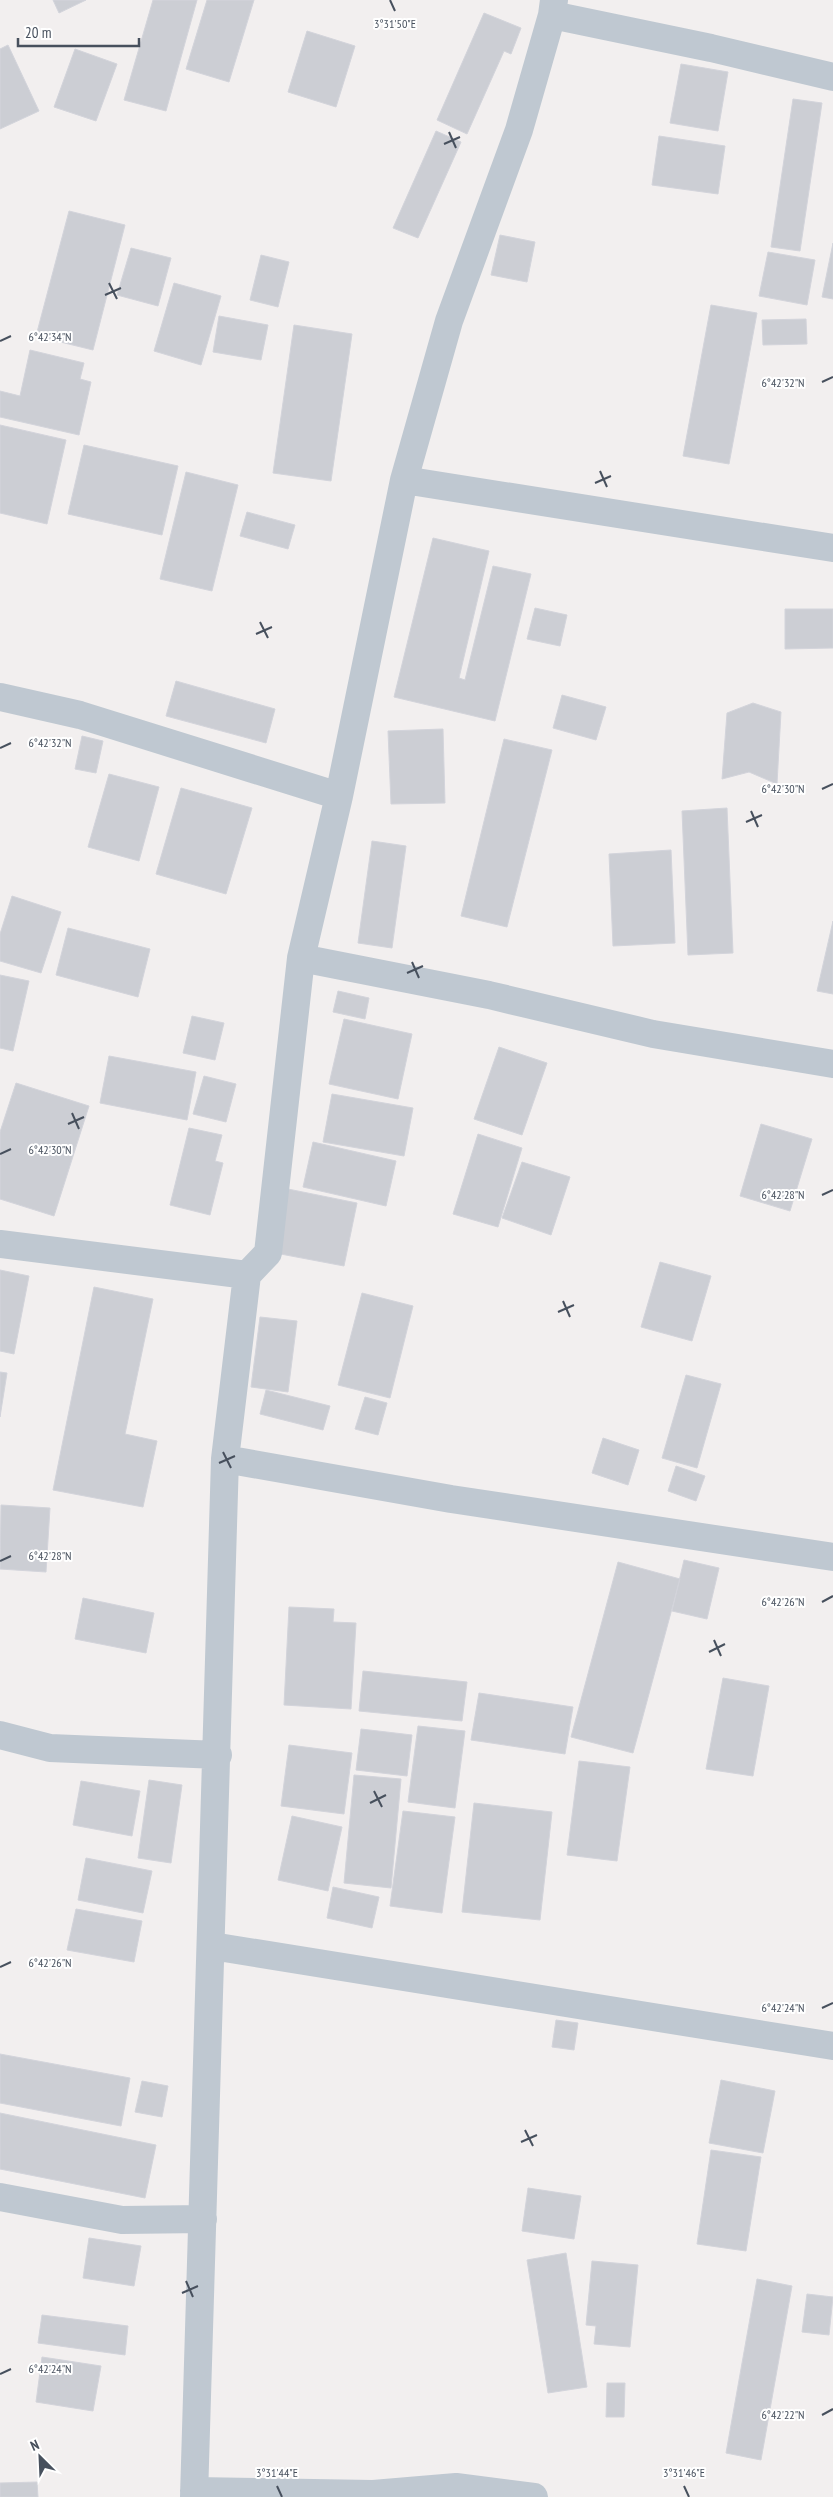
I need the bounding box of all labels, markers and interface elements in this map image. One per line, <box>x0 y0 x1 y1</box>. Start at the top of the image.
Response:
scale bar <box>18 15 139 47</box>
text: 3°31'50"E <box>374 16 416 31</box>
text: 20 m <box>25 23 51 42</box>
text: 6°42'34"N <box>28 329 72 344</box>
text: 6°42'32"N <box>761 375 805 390</box>
text: 6°42'32"N <box>28 735 72 750</box>
text: 6°42'30"N <box>761 781 805 796</box>
text: 6°42'30"N <box>28 1142 72 1157</box>
text: 6°42'28"N <box>761 1187 805 1202</box>
text: 6°42'28"N <box>28 1548 72 1563</box>
text: 6°42'26"N <box>761 1594 805 1609</box>
text: 6°42'26"N <box>28 1955 72 1970</box>
text: 6°42'24"N <box>761 2000 805 2015</box>
text: 6°42'24"N <box>28 2361 72 2376</box>
text: 6°42'22"N <box>761 2407 805 2422</box>
north arrow <box>15 2432 65 2482</box>
text: N <box>28 2435 42 2455</box>
text: 3°31'44"E <box>256 2465 298 2480</box>
text: 3°31'46"E <box>663 2465 705 2480</box>

